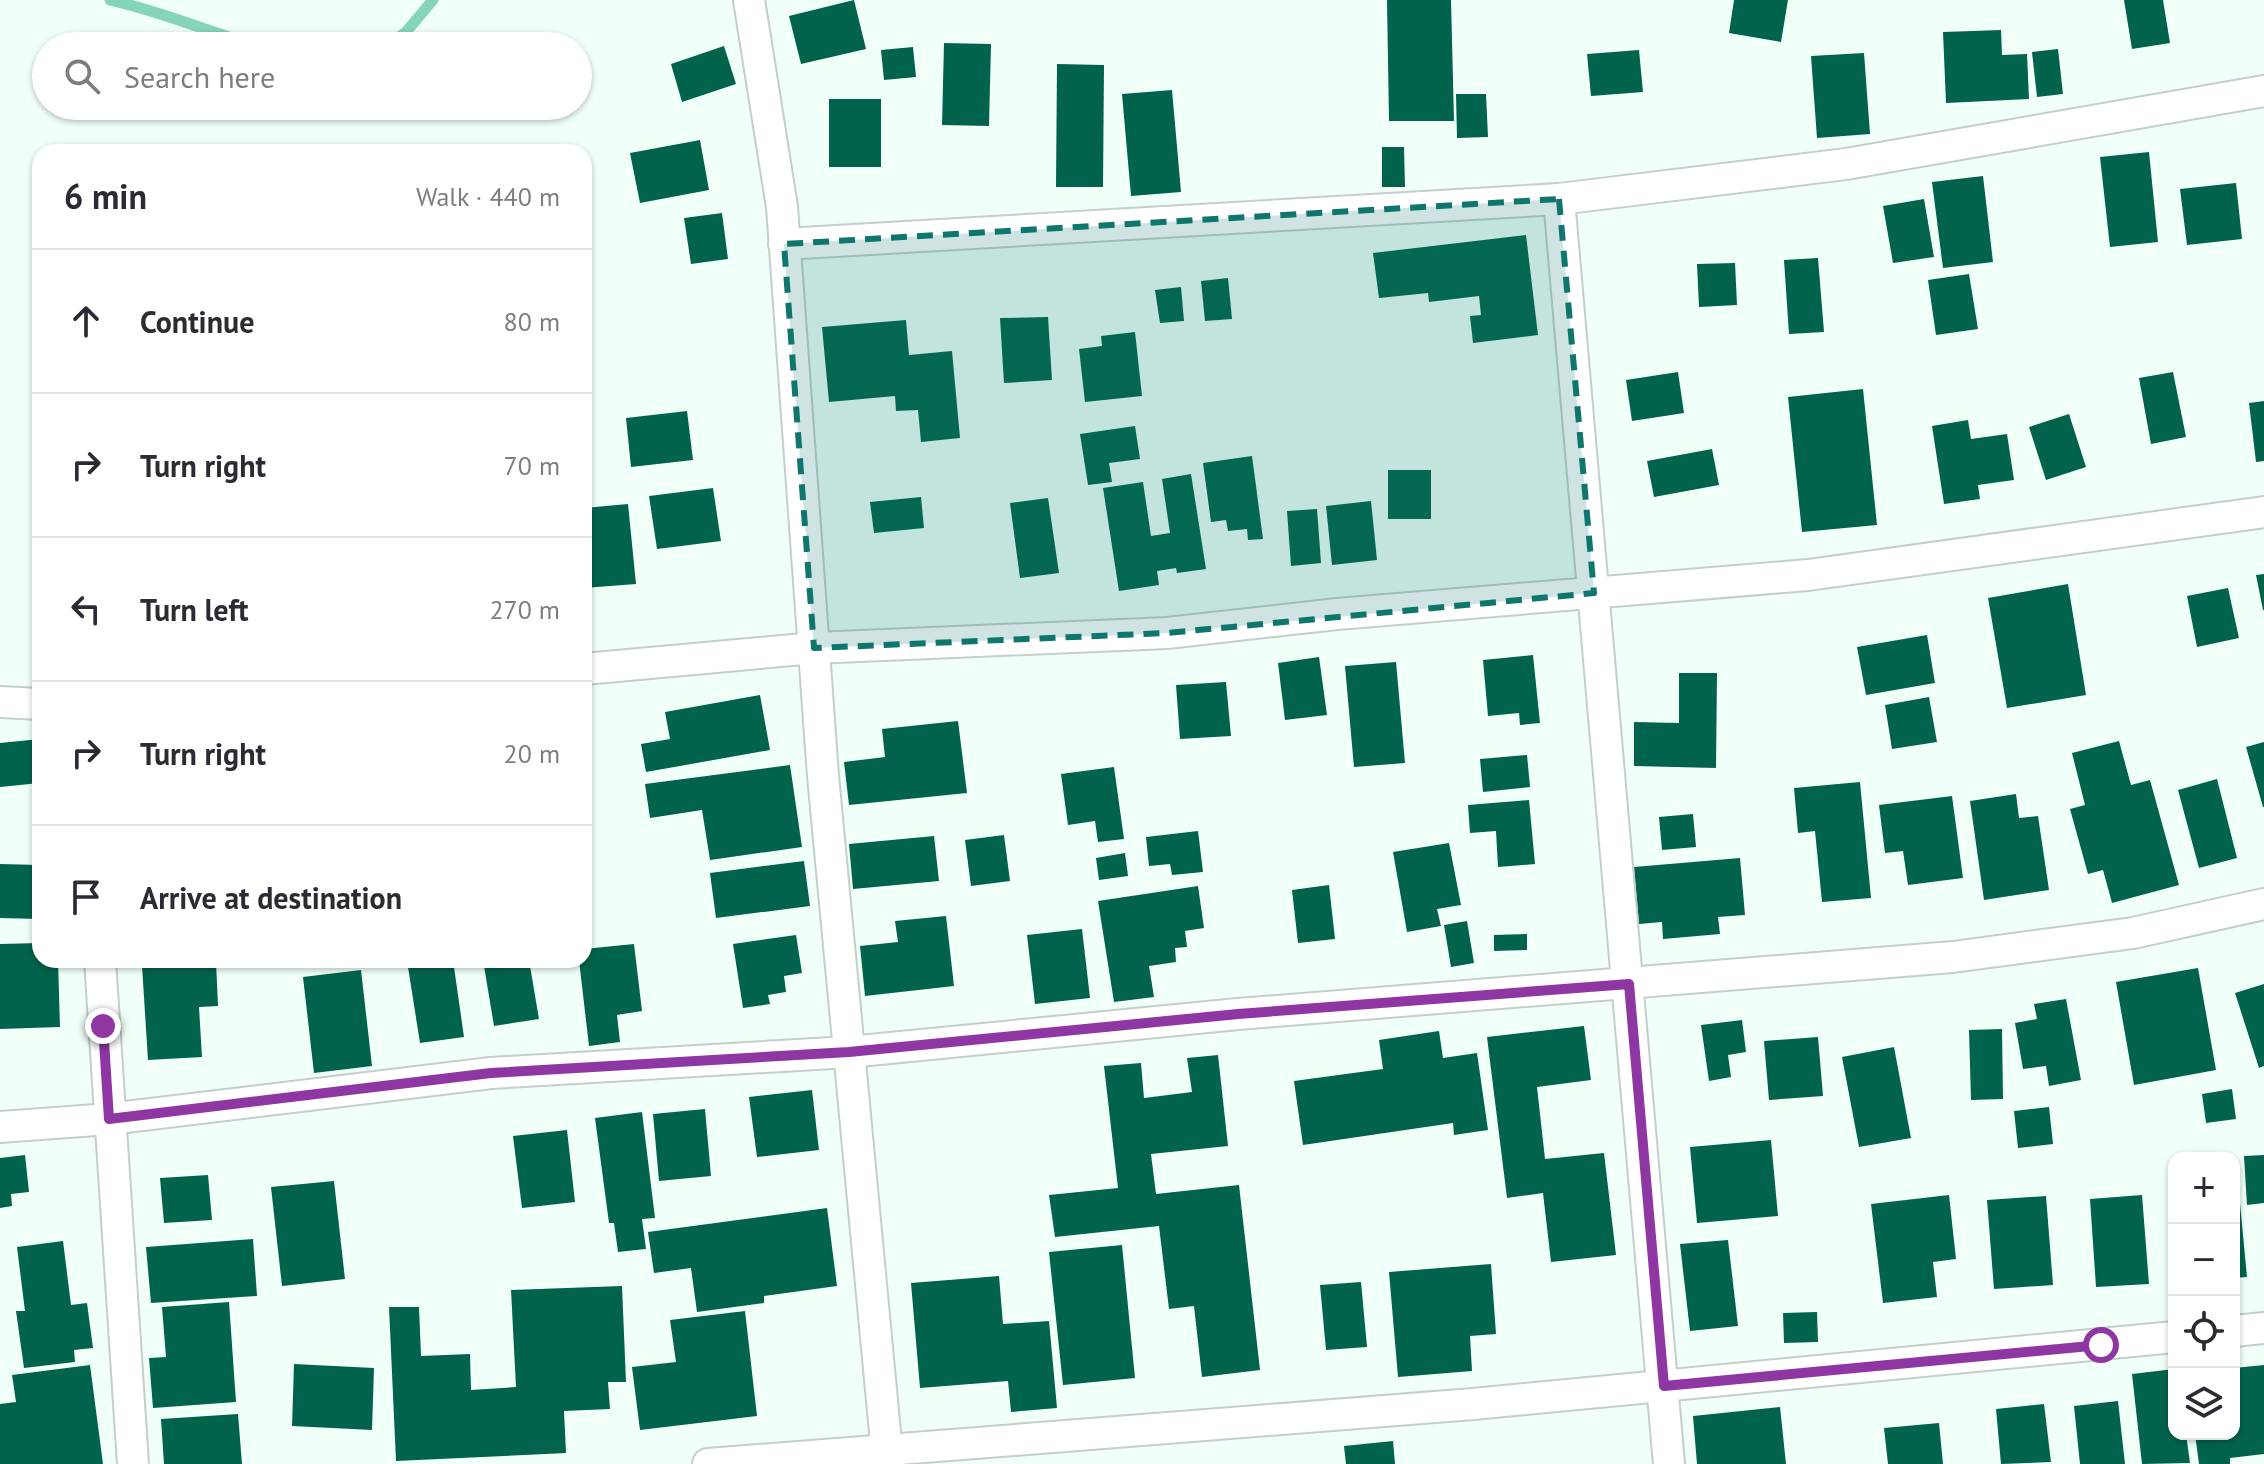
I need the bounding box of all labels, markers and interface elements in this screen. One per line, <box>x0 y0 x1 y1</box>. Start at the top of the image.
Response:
search box <box>32 32 592 120</box>
icon: search <box>60 54 104 98</box>
text: Search here <box>124 57 275 96</box>
text: 6 min <box>64 174 147 218</box>
text: Walk · 440 m <box>416 180 560 213</box>
icon: ahead <box>64 299 108 343</box>
text: Continue <box>140 302 254 341</box>
text: 80 m <box>504 305 560 338</box>
icon: right <box>64 443 108 487</box>
text: Turn right <box>140 446 266 485</box>
text: 70 m <box>504 449 560 482</box>
icon: left <box>64 587 108 631</box>
text: Turn left <box>140 590 248 629</box>
text: 270 m <box>489 593 560 626</box>
icon: right <box>64 731 108 775</box>
text: Turn right <box>140 734 266 773</box>
text: 20 m <box>504 737 560 770</box>
icon: arrive <box>64 875 108 919</box>
text: Arrive at destination <box>140 878 402 917</box>
route end <box>85 1008 121 1044</box>
map controls <box>2168 1152 2240 1440</box>
button: + <box>2168 1152 2240 1224</box>
button: − <box>2168 1224 2240 1296</box>
button: locate <box>2168 1296 2240 1368</box>
route start <box>2083 1327 2119 1363</box>
button: layers <box>2168 1368 2240 1440</box>

